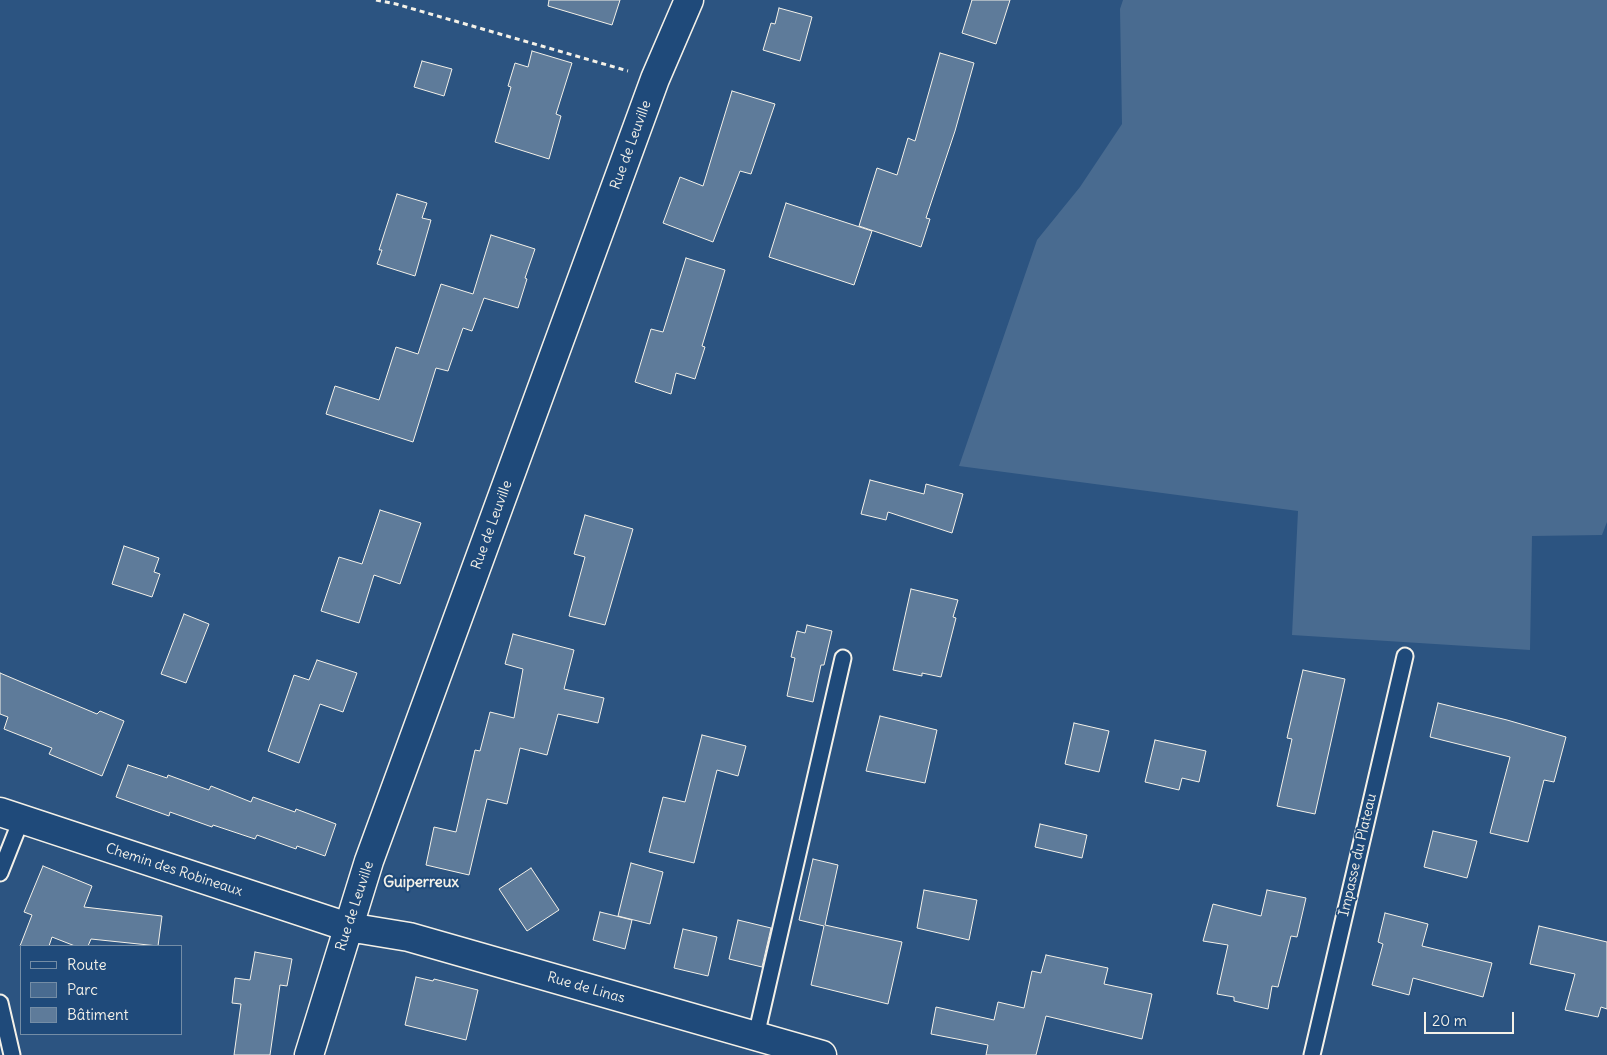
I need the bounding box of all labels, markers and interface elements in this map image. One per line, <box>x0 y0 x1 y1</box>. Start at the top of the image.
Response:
street label: Rue de Leuville <box>607 98 655 192</box>
street label: Rue de Leuville <box>468 478 516 572</box>
street label: Impasse du Plateau <box>1336 792 1380 918</box>
street label: Chemin des Robineaux <box>103 840 245 900</box>
street label: Rue de Leuville <box>333 859 377 953</box>
district label: Guiperreux <box>383 874 459 892</box>
legend <box>20 945 182 1035</box>
text: Route <box>67 955 107 974</box>
street label: Rue de Linas <box>545 969 627 1007</box>
text: Parc <box>67 980 98 999</box>
scale bar <box>1427 1002 1517 1034</box>
text: Bâtiment <box>67 1005 129 1024</box>
text: 20 m <box>1432 1011 1467 1030</box>

